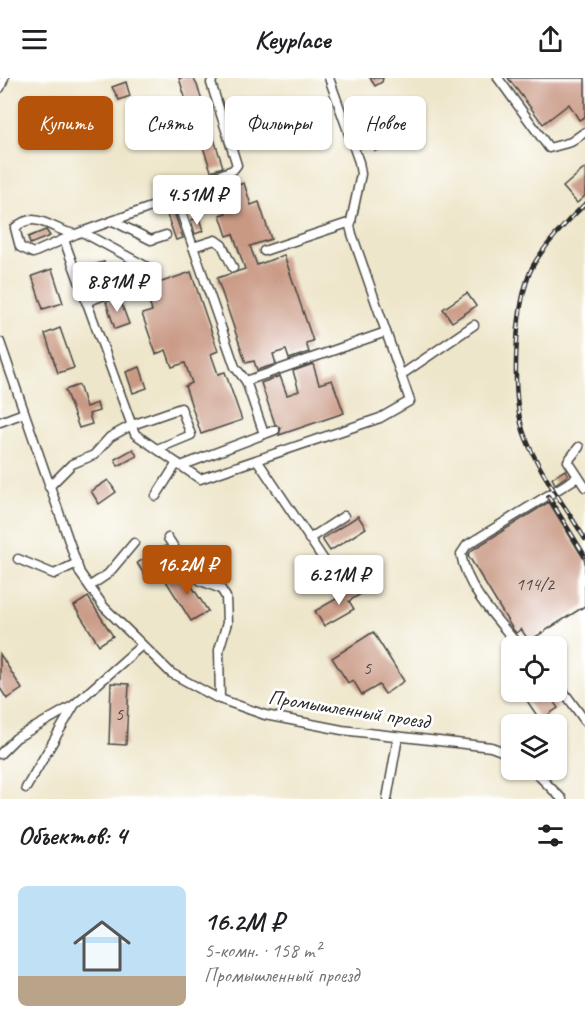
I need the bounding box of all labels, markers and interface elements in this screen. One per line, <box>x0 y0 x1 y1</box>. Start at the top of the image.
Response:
text: Keyplace <box>255 22 330 56</box>
icon: menu <box>18 23 51 56</box>
icon: share <box>534 23 567 56</box>
chip: Купить <box>18 96 113 150</box>
chip: Снять <box>125 96 213 150</box>
chip: Фильтры <box>225 96 332 150</box>
chip: Новое <box>344 96 426 150</box>
pin: 4.51M ₽ <box>142 175 252 226</box>
text: 4.51M ₽ <box>167 182 227 207</box>
pin: 8.81M ₽ <box>62 262 172 313</box>
text: 8.81M ₽ <box>87 269 147 294</box>
pin: 16.2M ₽ <box>132 545 242 596</box>
text: 16.2M ₽ <box>156 552 218 577</box>
pin: 6.21M ₽ <box>284 555 394 606</box>
text: 6.21M ₽ <box>308 562 370 587</box>
house number: 114/2 <box>516 573 556 595</box>
map controls <box>501 636 567 780</box>
button: locate <box>501 636 567 702</box>
house number: 5 <box>363 657 372 679</box>
street label: Промышленный проезд <box>267 683 434 735</box>
house number: 5 <box>115 703 124 725</box>
button: layers <box>501 714 567 780</box>
text: Объектов: 4 <box>18 819 127 852</box>
icon: filters <box>534 819 567 852</box>
text: 16.2M ₽ <box>204 905 283 938</box>
icon: home <box>66 910 138 982</box>
text: 5-комн. · 158 m² <box>204 938 321 963</box>
text: Промышленный проезд <box>204 963 359 988</box>

